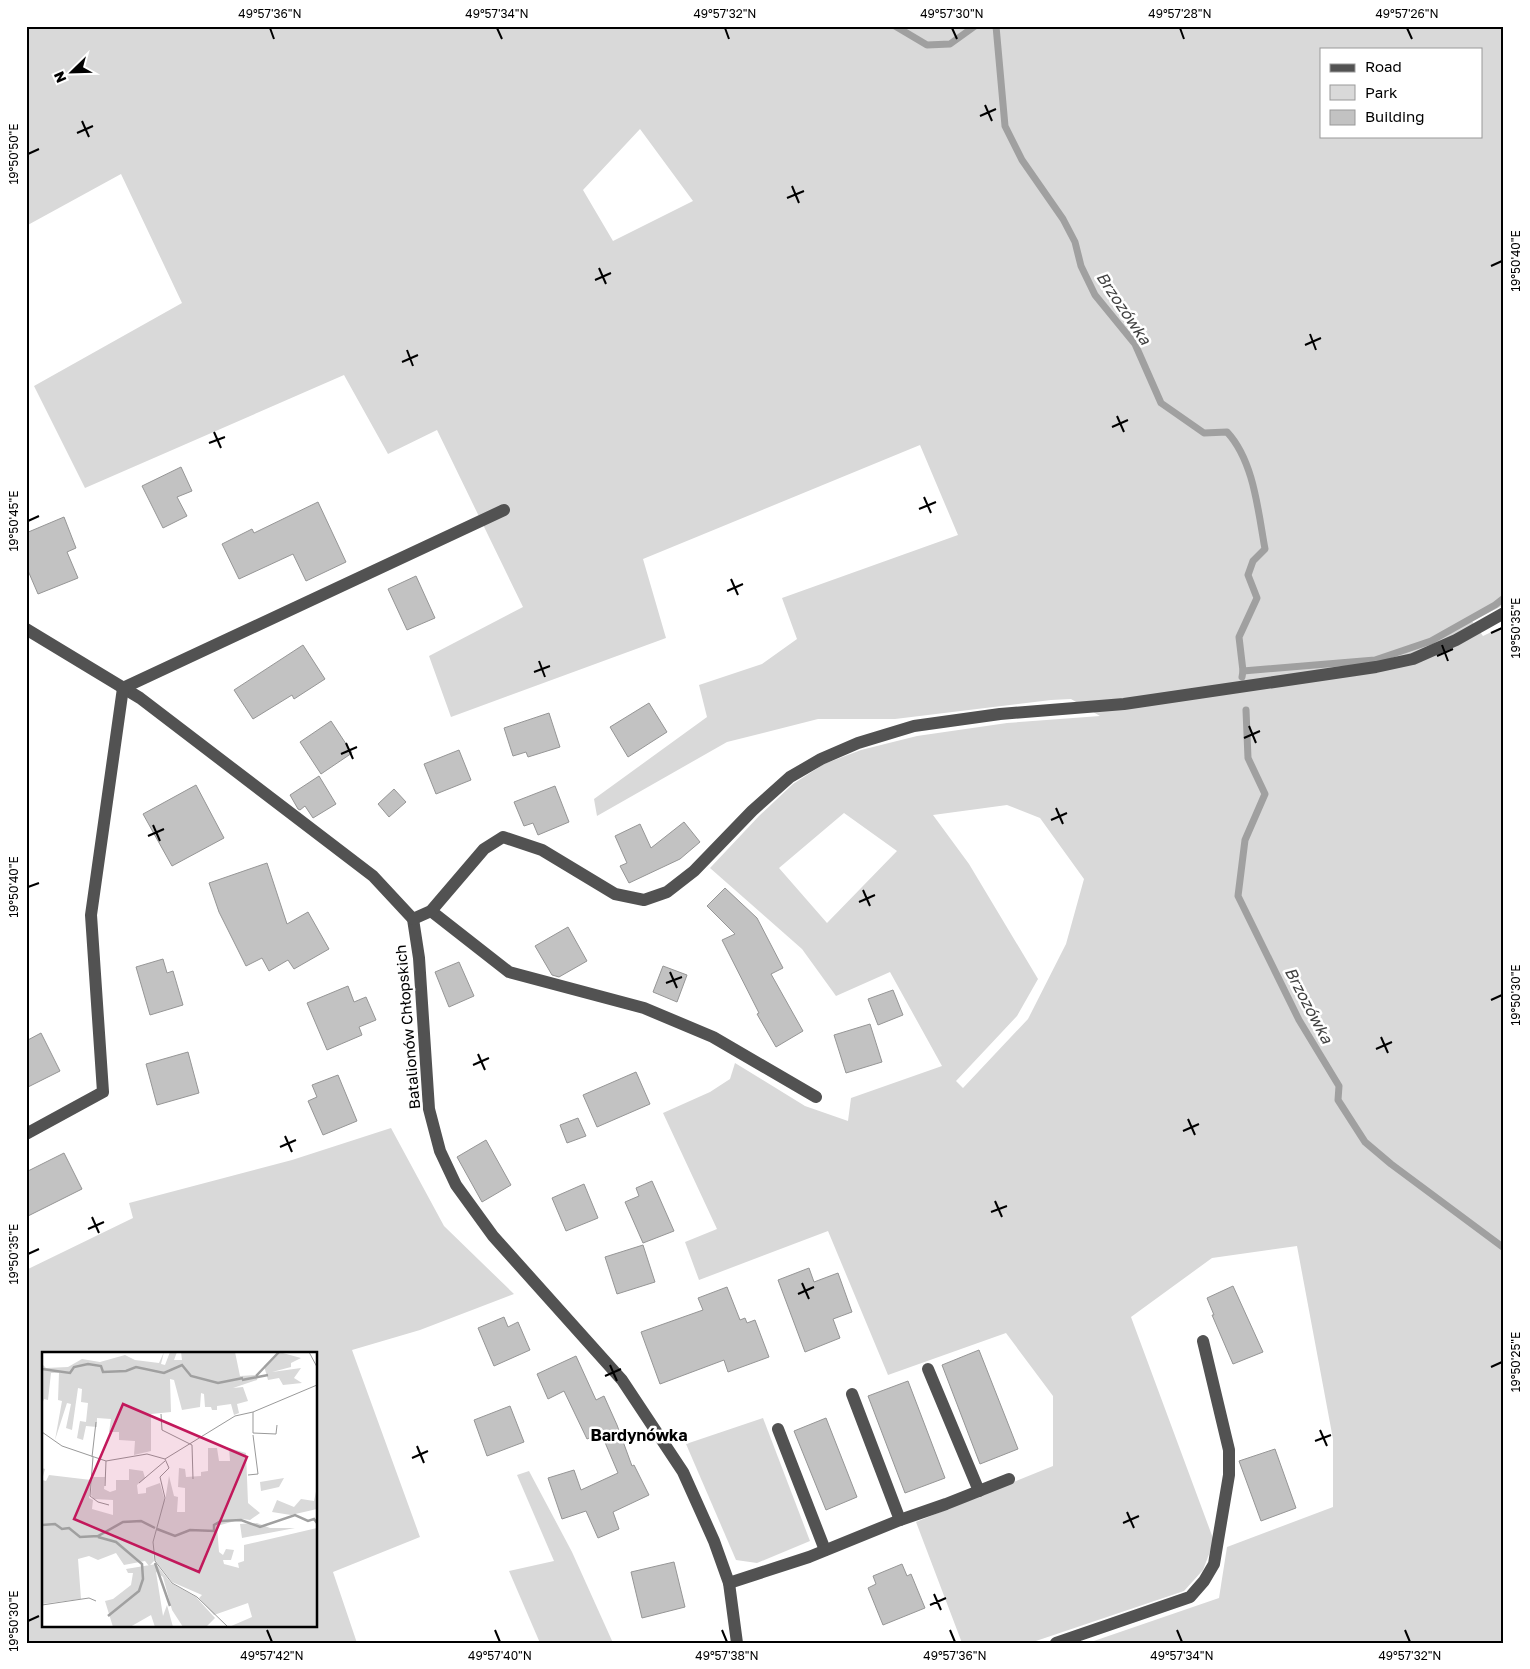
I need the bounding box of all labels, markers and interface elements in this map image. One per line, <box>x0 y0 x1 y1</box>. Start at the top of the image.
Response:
text: 49°57'36"N <box>238 6 302 21</box>
text: 49°57'34"N <box>465 6 529 21</box>
text: 49°57'32"N <box>693 6 757 21</box>
text: 49°57'30"N <box>920 6 984 21</box>
text: 49°57'28"N <box>1148 6 1212 21</box>
text: 49°57'26"N <box>1375 6 1439 21</box>
north arrow <box>48 48 98 98</box>
legend <box>1320 48 1482 138</box>
text: Road <box>1365 57 1402 75</box>
text: N <box>50 69 69 85</box>
text: Park <box>1365 83 1398 101</box>
text: Building <box>1365 107 1425 125</box>
text: 19°50'50"E <box>6 123 21 185</box>
text: 19°50'40"E <box>1508 230 1523 292</box>
water label: Brzozówka <box>1092 268 1156 349</box>
text: 19°50'45"E <box>6 490 21 552</box>
text: 19°50'35"E <box>1508 598 1523 658</box>
text: 19°50'40"E <box>6 856 21 918</box>
street label: Batalionów Chłopskich <box>391 944 423 1110</box>
water label: Brzozówka <box>1281 963 1338 1047</box>
text: 19°50'30"E <box>1508 964 1523 1026</box>
text: 19°50'35"E <box>6 1224 21 1284</box>
text: 19°50'25"E <box>1508 1332 1523 1392</box>
inset map <box>42 1352 318 1626</box>
district label: Bardynówka <box>591 1425 687 1445</box>
text: 19°50'30"E <box>6 1590 21 1652</box>
text: 49°57'42"N <box>240 1648 304 1663</box>
text: 49°57'40"N <box>468 1648 532 1663</box>
text: 49°57'38"N <box>695 1648 759 1663</box>
text: 49°57'36"N <box>923 1648 987 1663</box>
text: 49°57'34"N <box>1150 1648 1214 1663</box>
text: 49°57'32"N <box>1378 1648 1442 1663</box>

